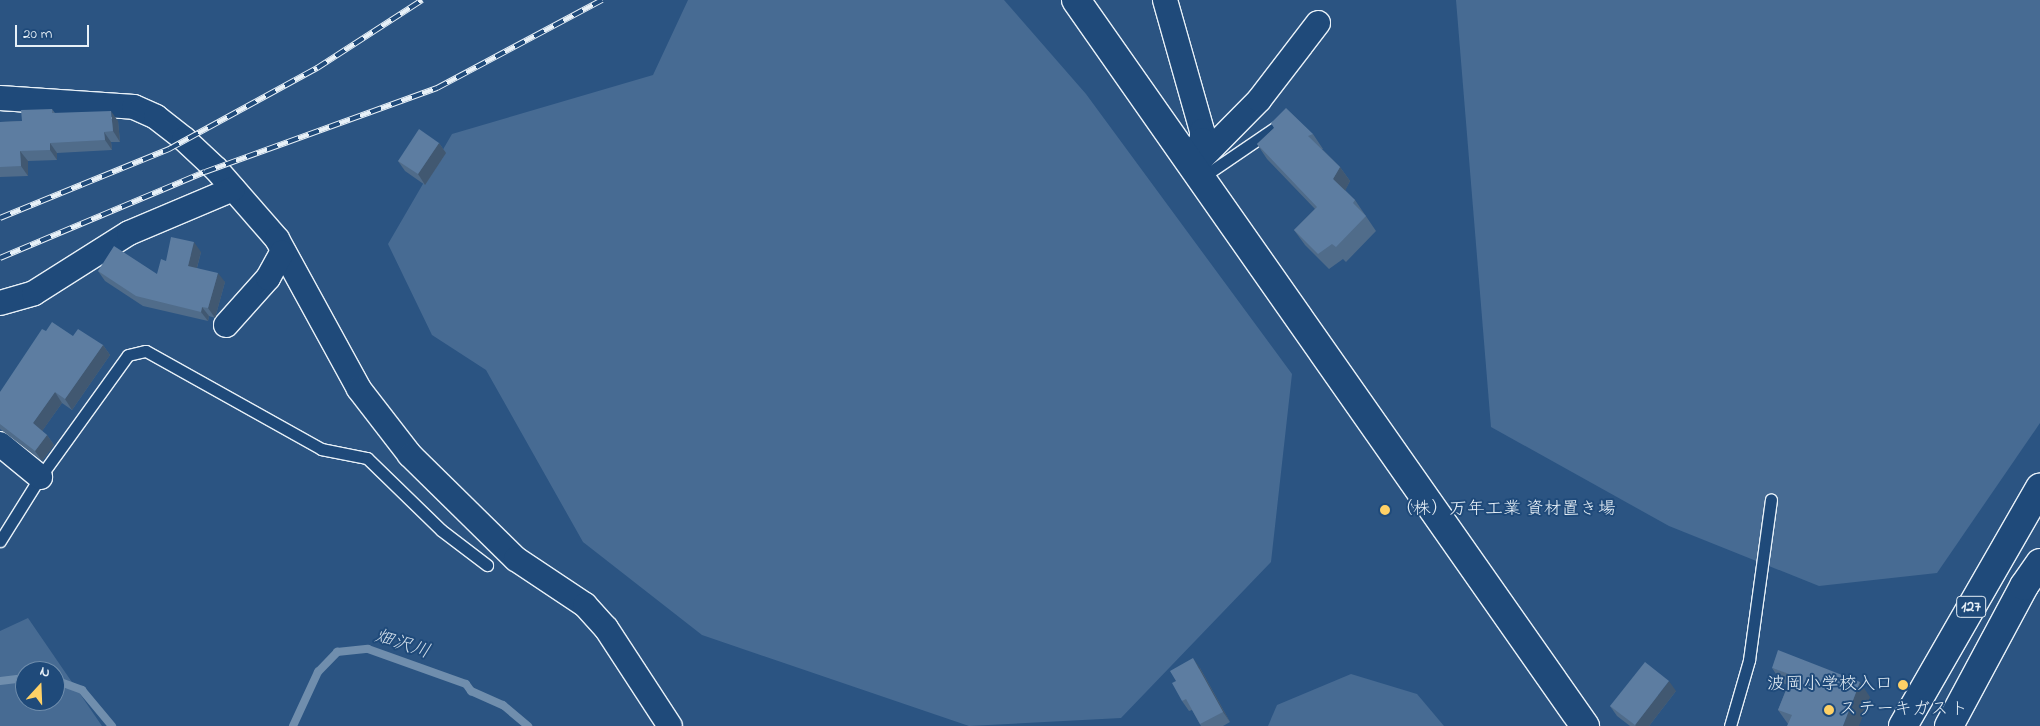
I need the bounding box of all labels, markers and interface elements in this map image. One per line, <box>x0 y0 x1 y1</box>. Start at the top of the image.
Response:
scale bar <box>18 15 91 47</box>
text: 20 m <box>23 23 52 45</box>
place label: （株）万年工業 資材置き場 <box>1395 499 1615 521</box>
marker: （株）万年工業 資材置き場 <box>1379 504 1391 516</box>
road number: 127 <box>1956 594 1986 620</box>
water label: 畑沢川 <box>371 625 433 665</box>
north arrow <box>15 661 65 711</box>
text: N <box>37 661 53 684</box>
place label: 波岡小学校入口 <box>1767 674 1893 696</box>
marker: 波岡小学校入口 <box>1897 679 1909 691</box>
place label: ステーキガスト <box>1839 699 1965 721</box>
marker: ステーキガスト <box>1823 704 1835 716</box>

